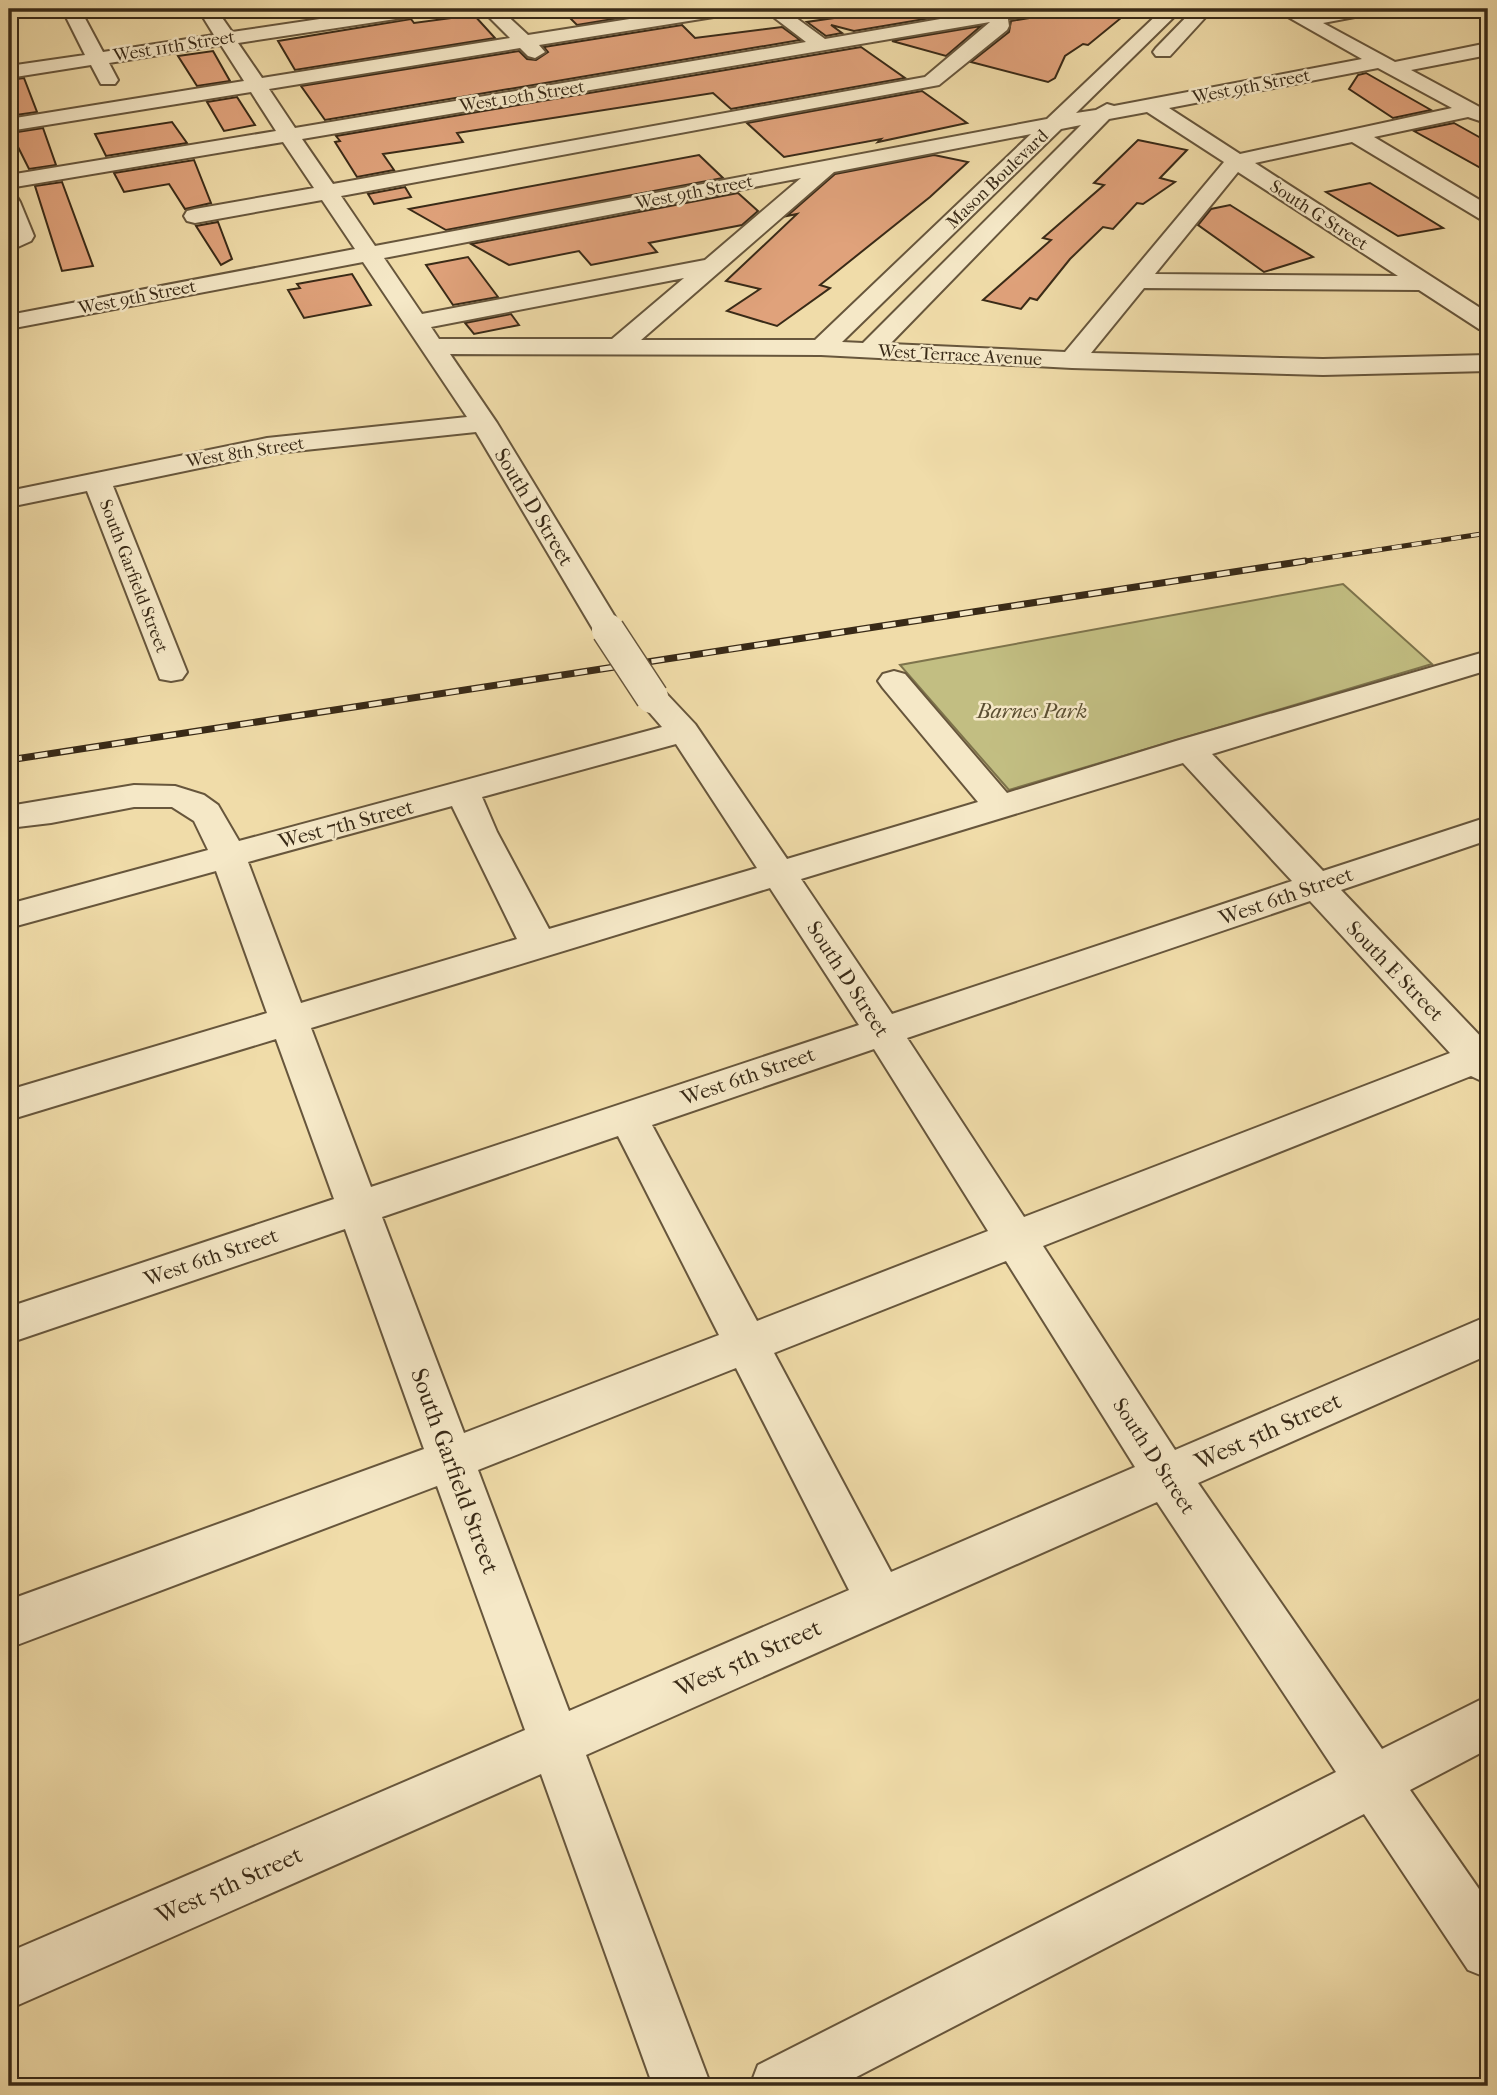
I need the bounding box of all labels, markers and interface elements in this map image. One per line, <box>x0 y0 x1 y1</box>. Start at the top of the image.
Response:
street label: West 11th Street <box>111 26 237 67</box>
street label: West 9th Street <box>1189 65 1312 108</box>
street label: West 10th Street <box>457 76 587 117</box>
street label: Mason Boulevard <box>942 125 1053 233</box>
street label: West 9th Street <box>632 171 755 214</box>
street label: South G Street <box>1266 176 1372 255</box>
street label: West 9th Street <box>75 276 198 319</box>
street label: West Terrace Avenue <box>876 341 1043 370</box>
street label: West 8th Street <box>184 433 306 472</box>
street label: South D Street <box>489 444 579 571</box>
street label: South Garfield Street <box>95 497 173 656</box>
park label: Barnes Park <box>976 699 1087 723</box>
street label: West 7th Street <box>275 794 417 854</box>
street label: West 6th Street <box>1215 862 1357 930</box>
street label: South E Street <box>1341 916 1449 1026</box>
street label: South D Street <box>802 917 895 1042</box>
street label: West 6th Street <box>677 1042 819 1110</box>
street label: West 6th Street <box>140 1223 282 1291</box>
street label: South Garfield Street <box>405 1364 505 1578</box>
street label: West 5th Street <box>1190 1386 1346 1476</box>
street label: South D Street <box>1108 1394 1201 1519</box>
street label: West 5th Street <box>670 1613 826 1703</box>
street label: West 5th Street <box>151 1840 307 1930</box>

